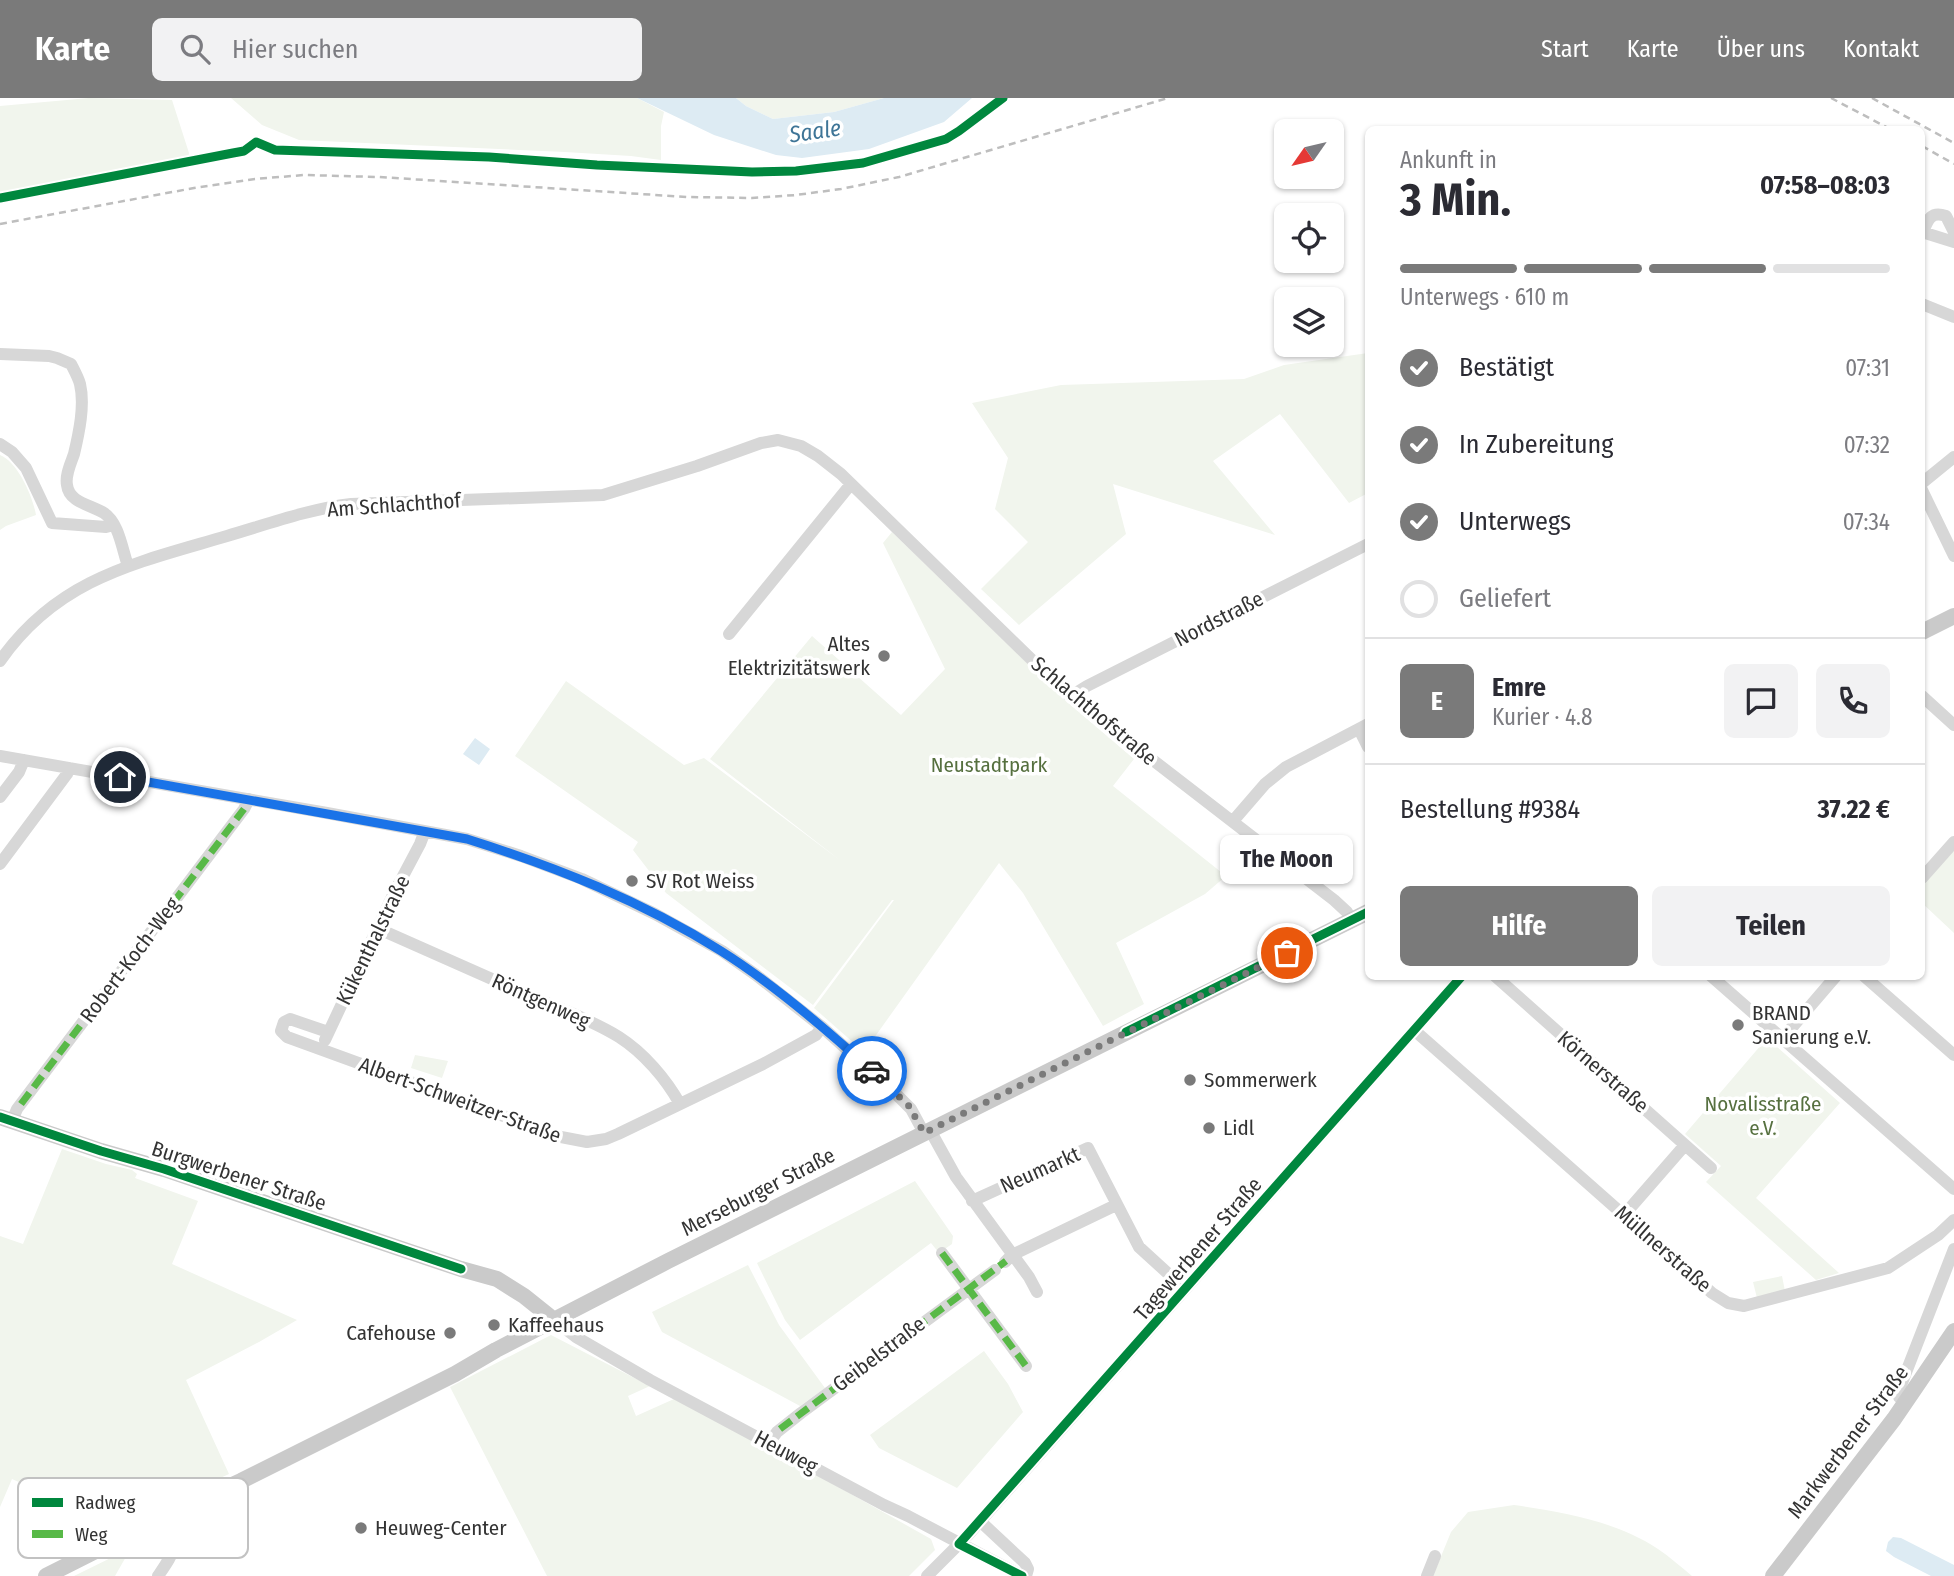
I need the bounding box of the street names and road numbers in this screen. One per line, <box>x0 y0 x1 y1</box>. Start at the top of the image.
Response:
street label: Am Schlachthof <box>326 487 463 523</box>
street label: Nordstraße <box>1170 586 1268 652</box>
street label: Schlachthofstraße <box>1026 651 1162 771</box>
street label: Kükenthalstraße <box>330 871 416 1009</box>
street label: Robert-Koch-Weg <box>74 892 186 1028</box>
street label: Röntgenweg <box>488 968 594 1034</box>
street label: Körnerstraße <box>1552 1025 1654 1119</box>
street label: Albert-Schweitzer-Straße <box>355 1051 565 1149</box>
street label: Burgwerbener Straße <box>148 1136 330 1216</box>
street label: Neumarkt <box>996 1141 1084 1199</box>
street label: Merseburger Straße <box>677 1142 839 1242</box>
street label: Tagewerbener Straße <box>1129 1172 1267 1326</box>
street label: Müllnerstraße <box>1609 1200 1717 1298</box>
street label: Geibelstraße <box>828 1311 930 1397</box>
street label: Markwerbener Straße <box>1782 1360 1914 1524</box>
street label: Heuweg <box>750 1425 822 1480</box>

